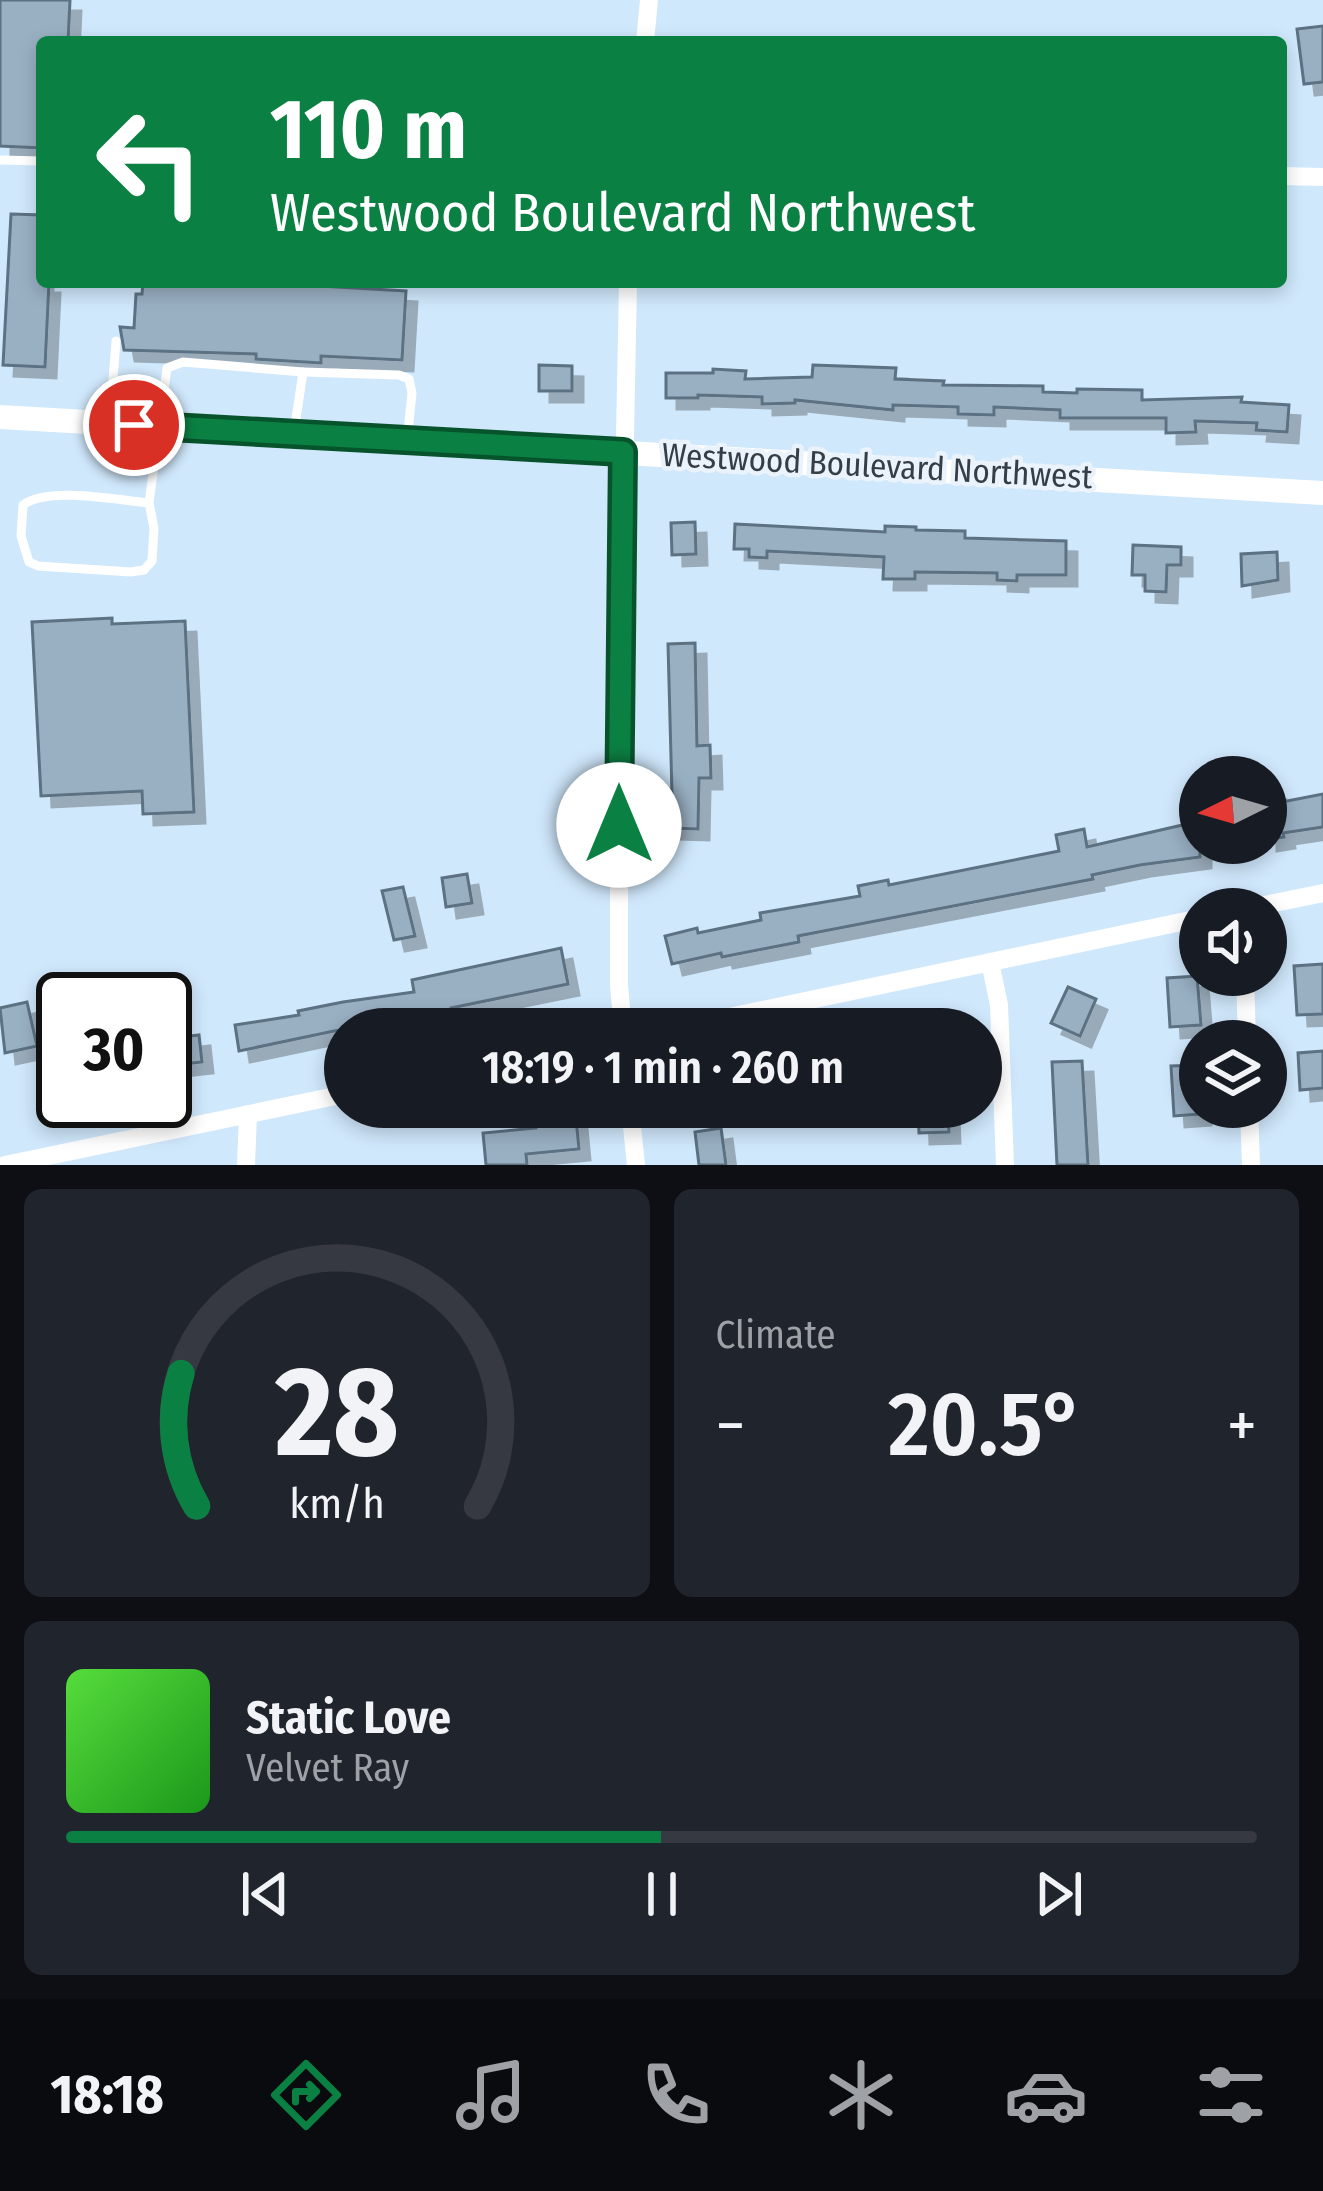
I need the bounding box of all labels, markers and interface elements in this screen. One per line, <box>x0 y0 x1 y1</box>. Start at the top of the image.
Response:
text: 110 m <box>270 79 467 180</box>
icon: left <box>72 84 228 240</box>
text: Westwood Boulevard Northwest <box>270 181 975 245</box>
pin <box>83 374 185 476</box>
icon: arrive <box>101 392 167 458</box>
street label: Westwood Boulevard Northwest <box>661 435 1093 497</box>
north arrow <box>1179 756 1287 864</box>
map controls <box>1179 756 1287 1128</box>
position arrow <box>556 762 682 888</box>
button: sound <box>1179 888 1287 996</box>
speed limit sign: 30 <box>36 972 192 1128</box>
button: layers <box>1179 1020 1287 1128</box>
text: 18:19 · 1 min · 260 m <box>482 1041 844 1095</box>
text: Climate <box>716 1312 836 1358</box>
text: 28 <box>274 1338 399 1488</box>
text: 20.5° <box>888 1371 1084 1479</box>
text: − <box>716 1386 745 1465</box>
text: + <box>1227 1386 1257 1465</box>
text: km/h <box>289 1478 385 1529</box>
text: Static Love <box>246 1691 451 1745</box>
text: Velvet Ray <box>246 1745 409 1791</box>
icon: previous <box>232 1861 298 1927</box>
icon: pause <box>629 1861 695 1927</box>
icon: next <box>1026 1861 1092 1927</box>
icon: directions <box>264 2053 348 2137</box>
icon: music <box>449 2053 533 2137</box>
icon: phone <box>634 2053 718 2137</box>
icon: climate <box>819 2053 903 2137</box>
icon: car <box>1004 2053 1088 2137</box>
icon: filters <box>1189 2053 1273 2137</box>
text: 18:18 <box>50 2063 164 2127</box>

